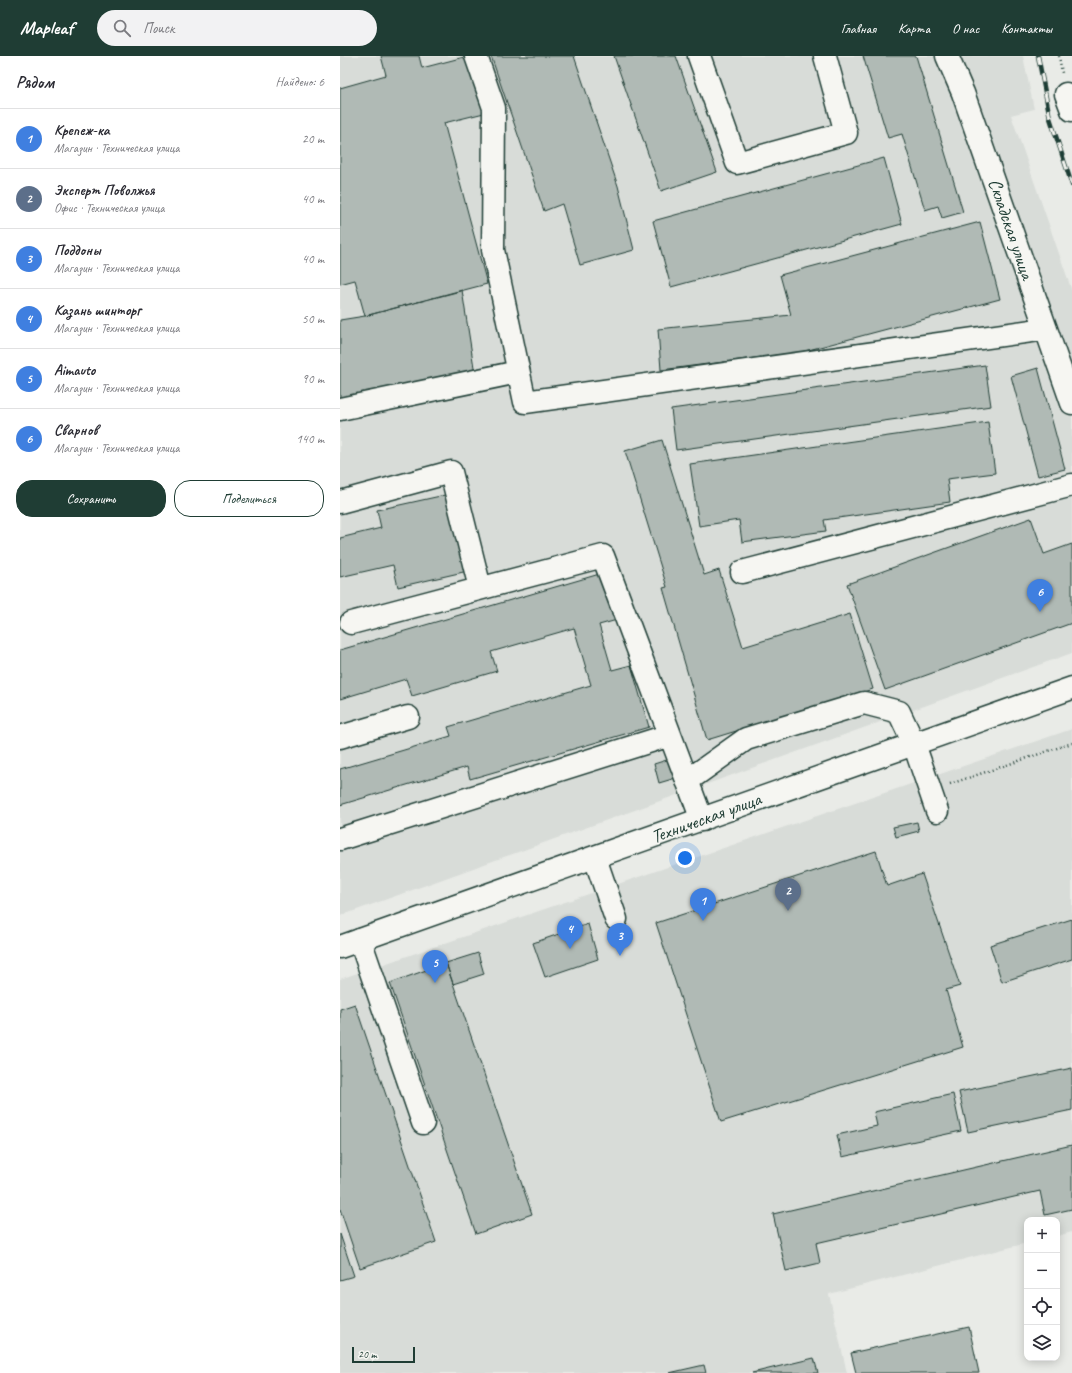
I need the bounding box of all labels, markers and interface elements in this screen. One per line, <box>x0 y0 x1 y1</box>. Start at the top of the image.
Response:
search box <box>97 10 377 46</box>
text: Mapleaf <box>20 16 73 40</box>
icon: search <box>111 17 133 39</box>
text: Поиск <box>143 19 175 38</box>
text: Главная <box>841 20 876 37</box>
text: Карта <box>898 20 930 37</box>
text: О нас <box>952 20 979 37</box>
text: Контакты <box>1001 20 1052 37</box>
text: Рядом <box>16 72 54 93</box>
text: Найдено: 6 <box>276 74 324 90</box>
text: Крепеж-ка <box>54 121 110 140</box>
text: 1 <box>26 131 32 147</box>
text: 20 m <box>302 131 324 147</box>
text: Магазин · Техническая улица <box>54 140 180 156</box>
street label: Складская улица <box>983 175 1040 285</box>
text: Эксперт Поволжья <box>54 181 155 200</box>
text: 2 <box>26 191 32 207</box>
text: 40 m <box>302 191 324 207</box>
text: Офис · Техническая улица <box>54 200 165 216</box>
text: Поддоны <box>54 241 100 260</box>
text: 3 <box>26 251 32 267</box>
text: 40 m <box>302 251 324 267</box>
text: Магазин · Техническая улица <box>54 260 180 276</box>
text: Казань шинторг <box>54 301 141 320</box>
text: 4 <box>26 311 32 327</box>
text: 50 m <box>302 311 324 327</box>
text: Магазин · Техническая улица <box>54 320 180 336</box>
text: Aimauto <box>54 361 95 380</box>
text: 5 <box>26 371 32 387</box>
text: 90 m <box>302 371 324 387</box>
text: Магазин · Техническая улица <box>54 380 180 396</box>
text: Сварнов <box>54 421 98 440</box>
text: 6 <box>26 431 32 447</box>
text: 140 m <box>296 431 324 447</box>
text: Магазин · Техническая улица <box>54 440 180 456</box>
button: Сохранить <box>16 480 166 517</box>
button: Поделиться <box>174 480 324 517</box>
pin: 6 <box>1027 579 1053 612</box>
street label: Техническая улица <box>648 787 766 849</box>
your location <box>675 848 695 868</box>
pin: 2 <box>775 878 801 911</box>
pin: 1 <box>690 888 716 921</box>
pin: 4 <box>557 916 583 949</box>
pin: 3 <box>607 923 633 956</box>
pin: 5 <box>422 950 448 983</box>
map controls <box>1024 1217 1060 1361</box>
button: + <box>1024 1217 1060 1253</box>
button: − <box>1024 1253 1060 1289</box>
button: locate <box>1024 1289 1060 1325</box>
button: layers <box>1024 1325 1060 1361</box>
scale bar <box>352 1345 415 1364</box>
text: 20 m <box>358 1347 377 1361</box>

